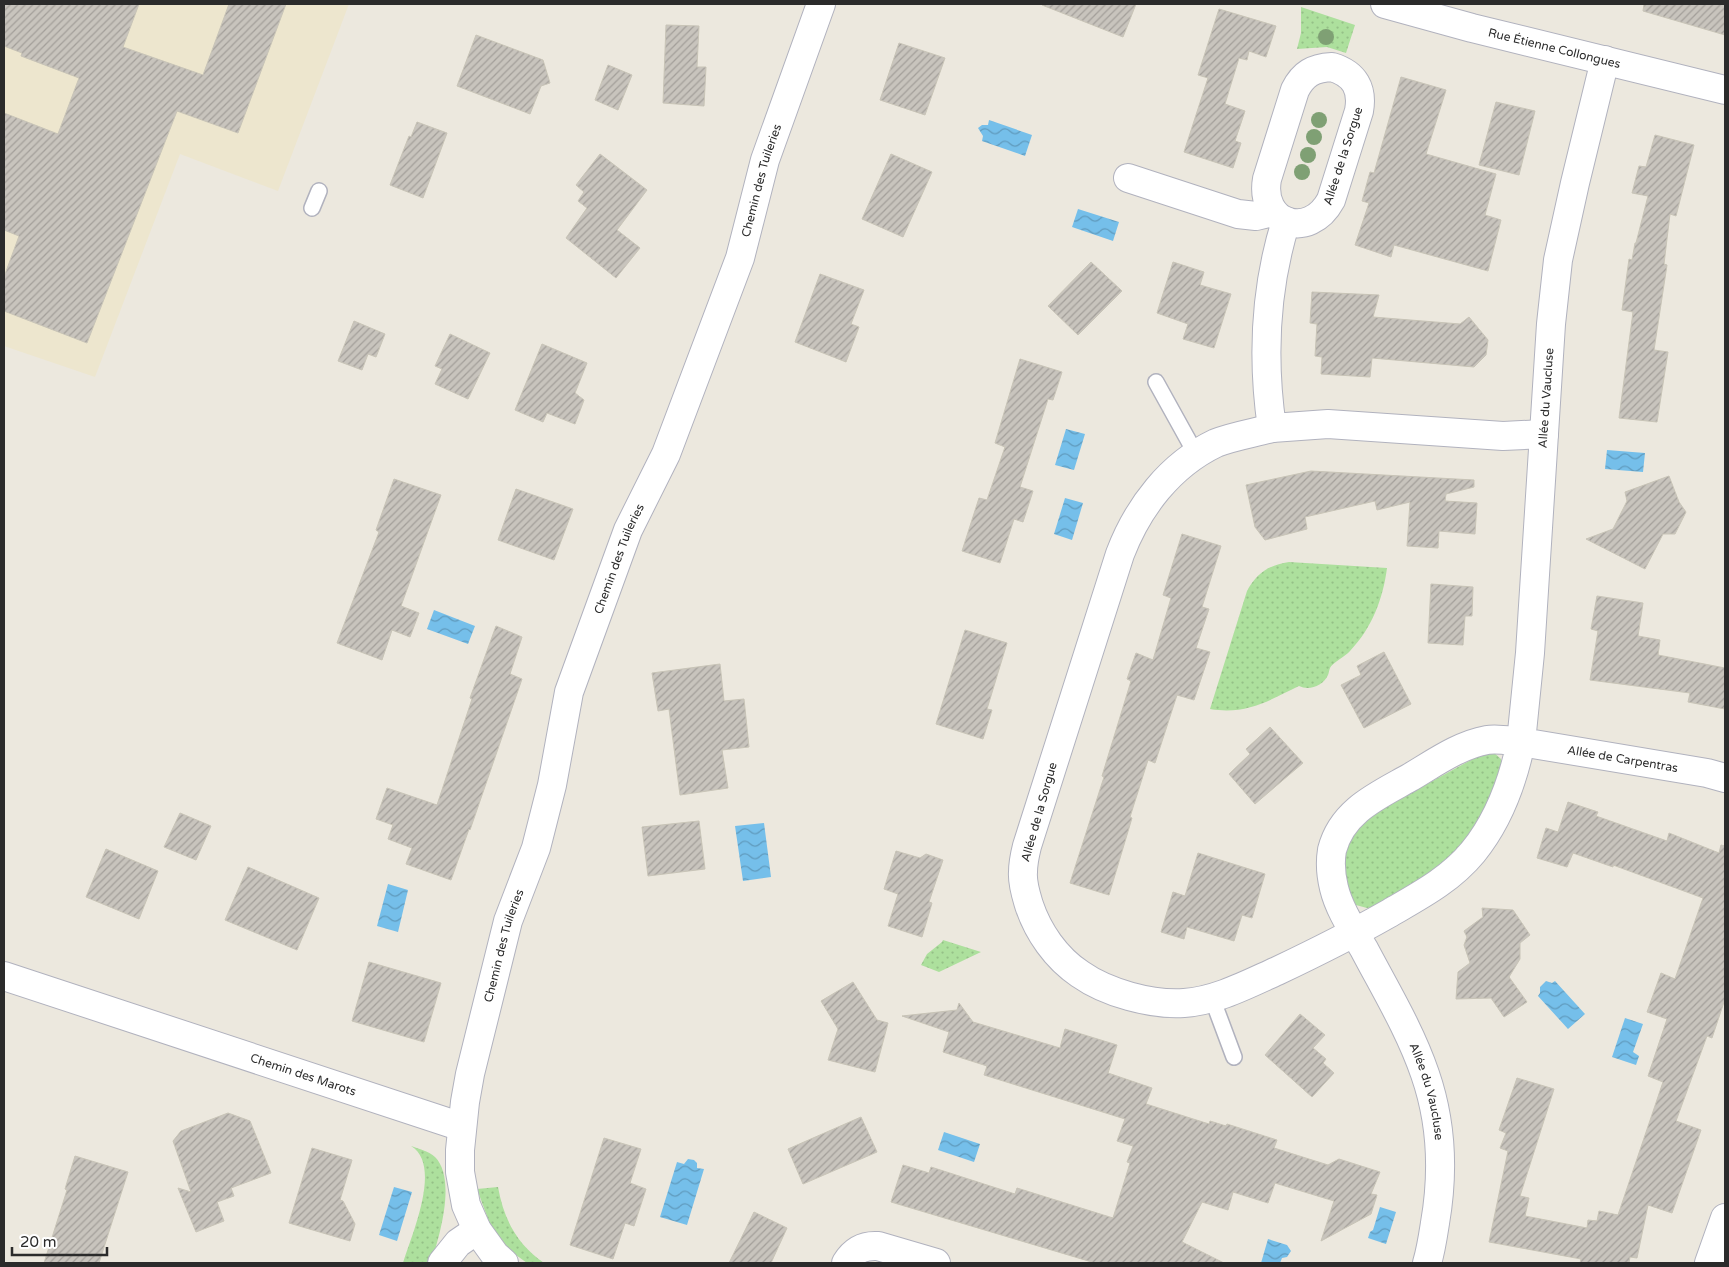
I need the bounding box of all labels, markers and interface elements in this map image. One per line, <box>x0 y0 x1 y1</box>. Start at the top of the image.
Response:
street label: Rue Étienne Collongues <box>1487 25 1622 71</box>
street label: Allée de la Sorgue <box>1320 105 1366 207</box>
street label: Chemin des Tuileries <box>739 122 784 239</box>
street label: Allée du Vaucluse <box>1536 347 1557 449</box>
street label: Chemin des Tuileries <box>591 501 647 616</box>
street label: Allée de Carpentras <box>1566 743 1679 775</box>
street label: Allée de la Sorgue <box>1018 761 1060 863</box>
street label: Chemin des Tuileries <box>481 887 527 1004</box>
street label: Allée du Vaucluse <box>1407 1041 1446 1141</box>
street label: Chemin des Marots <box>248 1051 358 1099</box>
scale bar <box>12 1224 108 1256</box>
text: 20 m <box>20 1233 57 1251</box>

